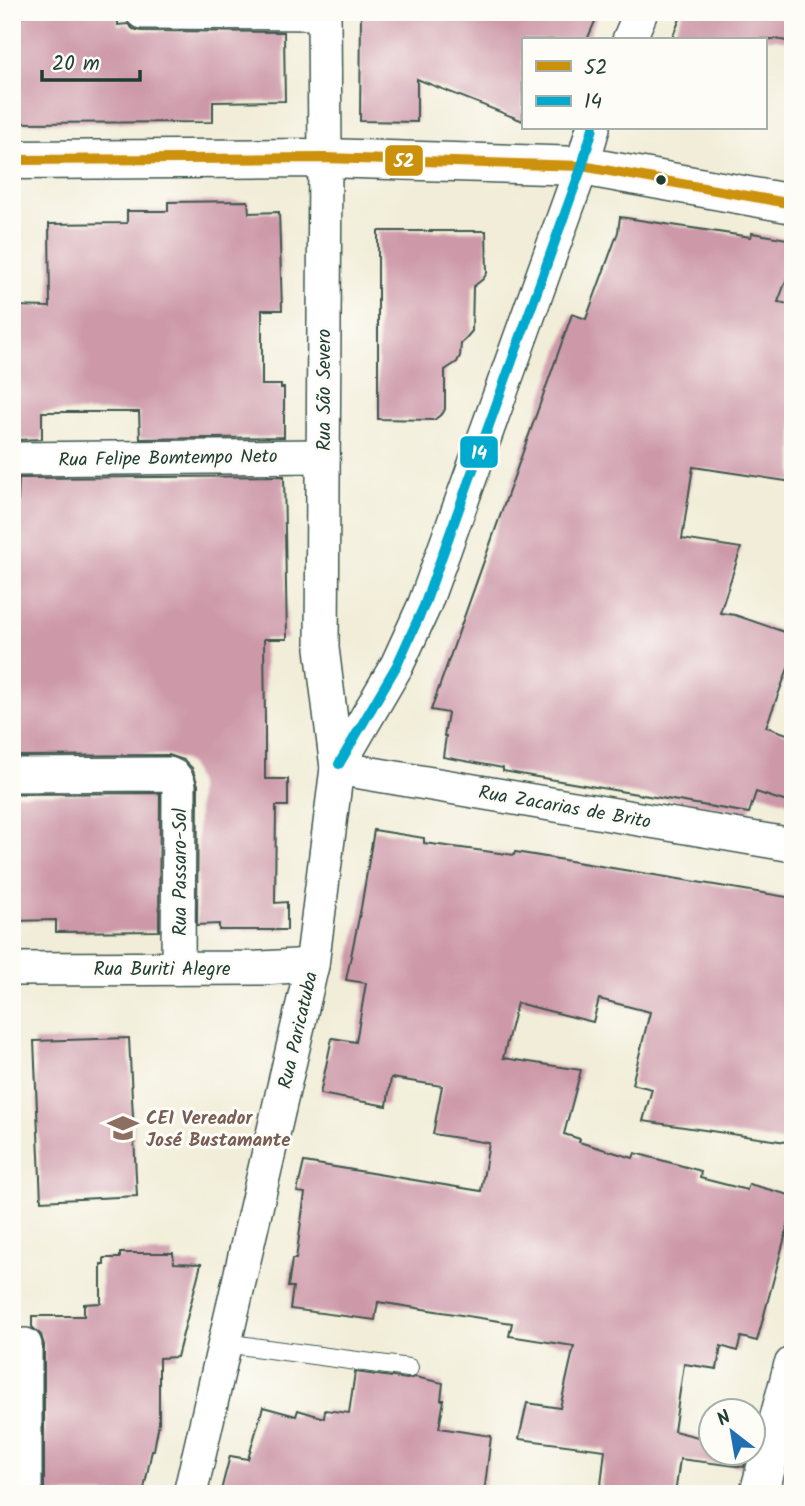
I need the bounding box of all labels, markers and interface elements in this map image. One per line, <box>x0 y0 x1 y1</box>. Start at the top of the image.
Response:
scale bar <box>42 38 140 82</box>
legend <box>522 38 766 130</box>
text: 20 m <box>52 48 100 81</box>
text: 52 <box>584 52 607 85</box>
text: 14 <box>584 86 602 119</box>
line badge: 52 <box>384 144 424 177</box>
text: 52 <box>393 147 414 177</box>
unlabelled marker <box>654 173 668 187</box>
street label: Rua São Severo <box>310 329 340 451</box>
line badge: 14 <box>459 435 499 469</box>
text: 14 <box>471 439 488 469</box>
street label: Rua Felipe Bomtempo Neto <box>58 442 278 476</box>
street label: Rua Zacarias de Brito <box>476 778 653 838</box>
street label: Rua Passaro-Sol <box>166 808 196 936</box>
street label: Rua Buriti Alegre <box>94 955 231 985</box>
street label: Rua Paricatuba <box>271 969 327 1092</box>
place label: CEI Vereador José Bustamante <box>146 1104 291 1156</box>
school or university icon: CEI Vereador José Bustamante <box>106 1111 140 1145</box>
north arrow <box>696 1398 766 1468</box>
text: N <box>711 1403 737 1435</box>

